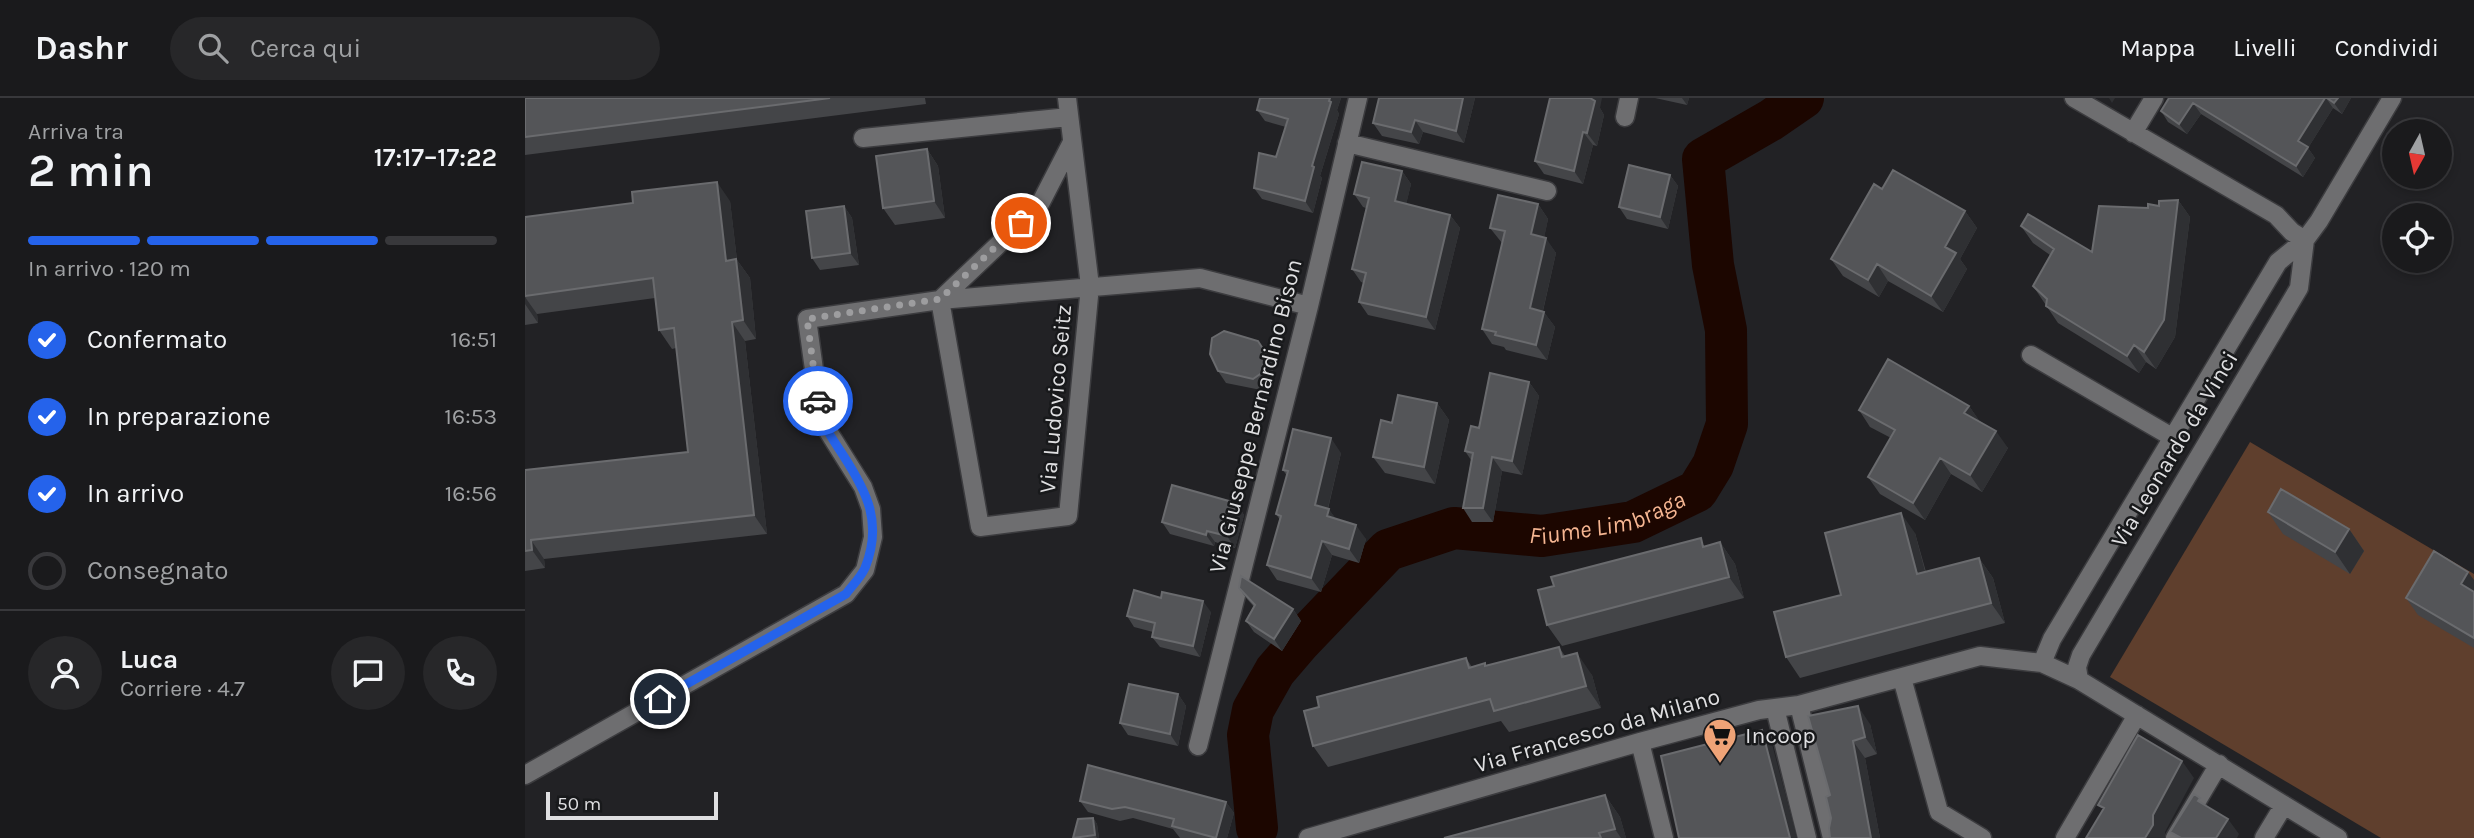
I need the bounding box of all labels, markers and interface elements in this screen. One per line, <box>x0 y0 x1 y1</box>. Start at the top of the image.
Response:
search box <box>170 17 660 80</box>
text: Dashr <box>35 29 128 67</box>
icon: search <box>194 29 232 67</box>
text: Cerca qui <box>250 33 361 64</box>
text: Mappa <box>2121 34 2195 62</box>
text: Livelli <box>2233 34 2297 62</box>
text: Condividi <box>2335 34 2439 62</box>
text: Arriva tra <box>28 118 124 145</box>
north arrow <box>2382 119 2452 189</box>
map controls <box>2382 119 2452 273</box>
text: 17:17–17:22 <box>374 142 497 173</box>
text: 2 min <box>28 144 154 198</box>
pin <box>991 193 1051 253</box>
button: locate <box>2382 203 2452 273</box>
icon: bag <box>1002 204 1040 242</box>
text: In arrivo · 120 m <box>28 255 191 282</box>
street label: Via Giuseppe Bernardino Bison <box>1203 256 1308 576</box>
street label: Via Ludovico Seitz <box>1034 304 1077 494</box>
icon: check <box>28 321 66 359</box>
text: Confermato <box>87 324 227 355</box>
text: 16:51 <box>450 326 497 353</box>
street label: Via Leonardo da Vinci <box>2105 346 2244 552</box>
courier <box>783 366 853 436</box>
icon: car <box>799 382 837 420</box>
icon: check <box>28 398 66 436</box>
text: In preparazione <box>87 401 271 432</box>
text: 16:53 <box>444 403 497 430</box>
icon: check <box>28 475 66 513</box>
text: In arrivo <box>87 478 184 509</box>
text: 16:56 <box>445 480 497 507</box>
water label: Fiume Limbraga <box>1528 485 1690 550</box>
text: Consegnato <box>87 555 229 586</box>
button: person <box>28 636 102 710</box>
button: chat <box>331 636 405 710</box>
button: phone <box>423 636 497 710</box>
text: Luca <box>120 644 178 675</box>
pin <box>630 669 690 729</box>
text: Corriere · 4.7 <box>120 675 245 702</box>
icon: home <box>641 680 679 718</box>
street label: Via Francesco da Milano <box>1471 682 1723 778</box>
supermarket icon: Incoop <box>1701 716 1739 765</box>
place label: Incoop <box>1745 722 1816 749</box>
scale bar <box>546 789 717 821</box>
text: 50 m <box>557 793 601 815</box>

